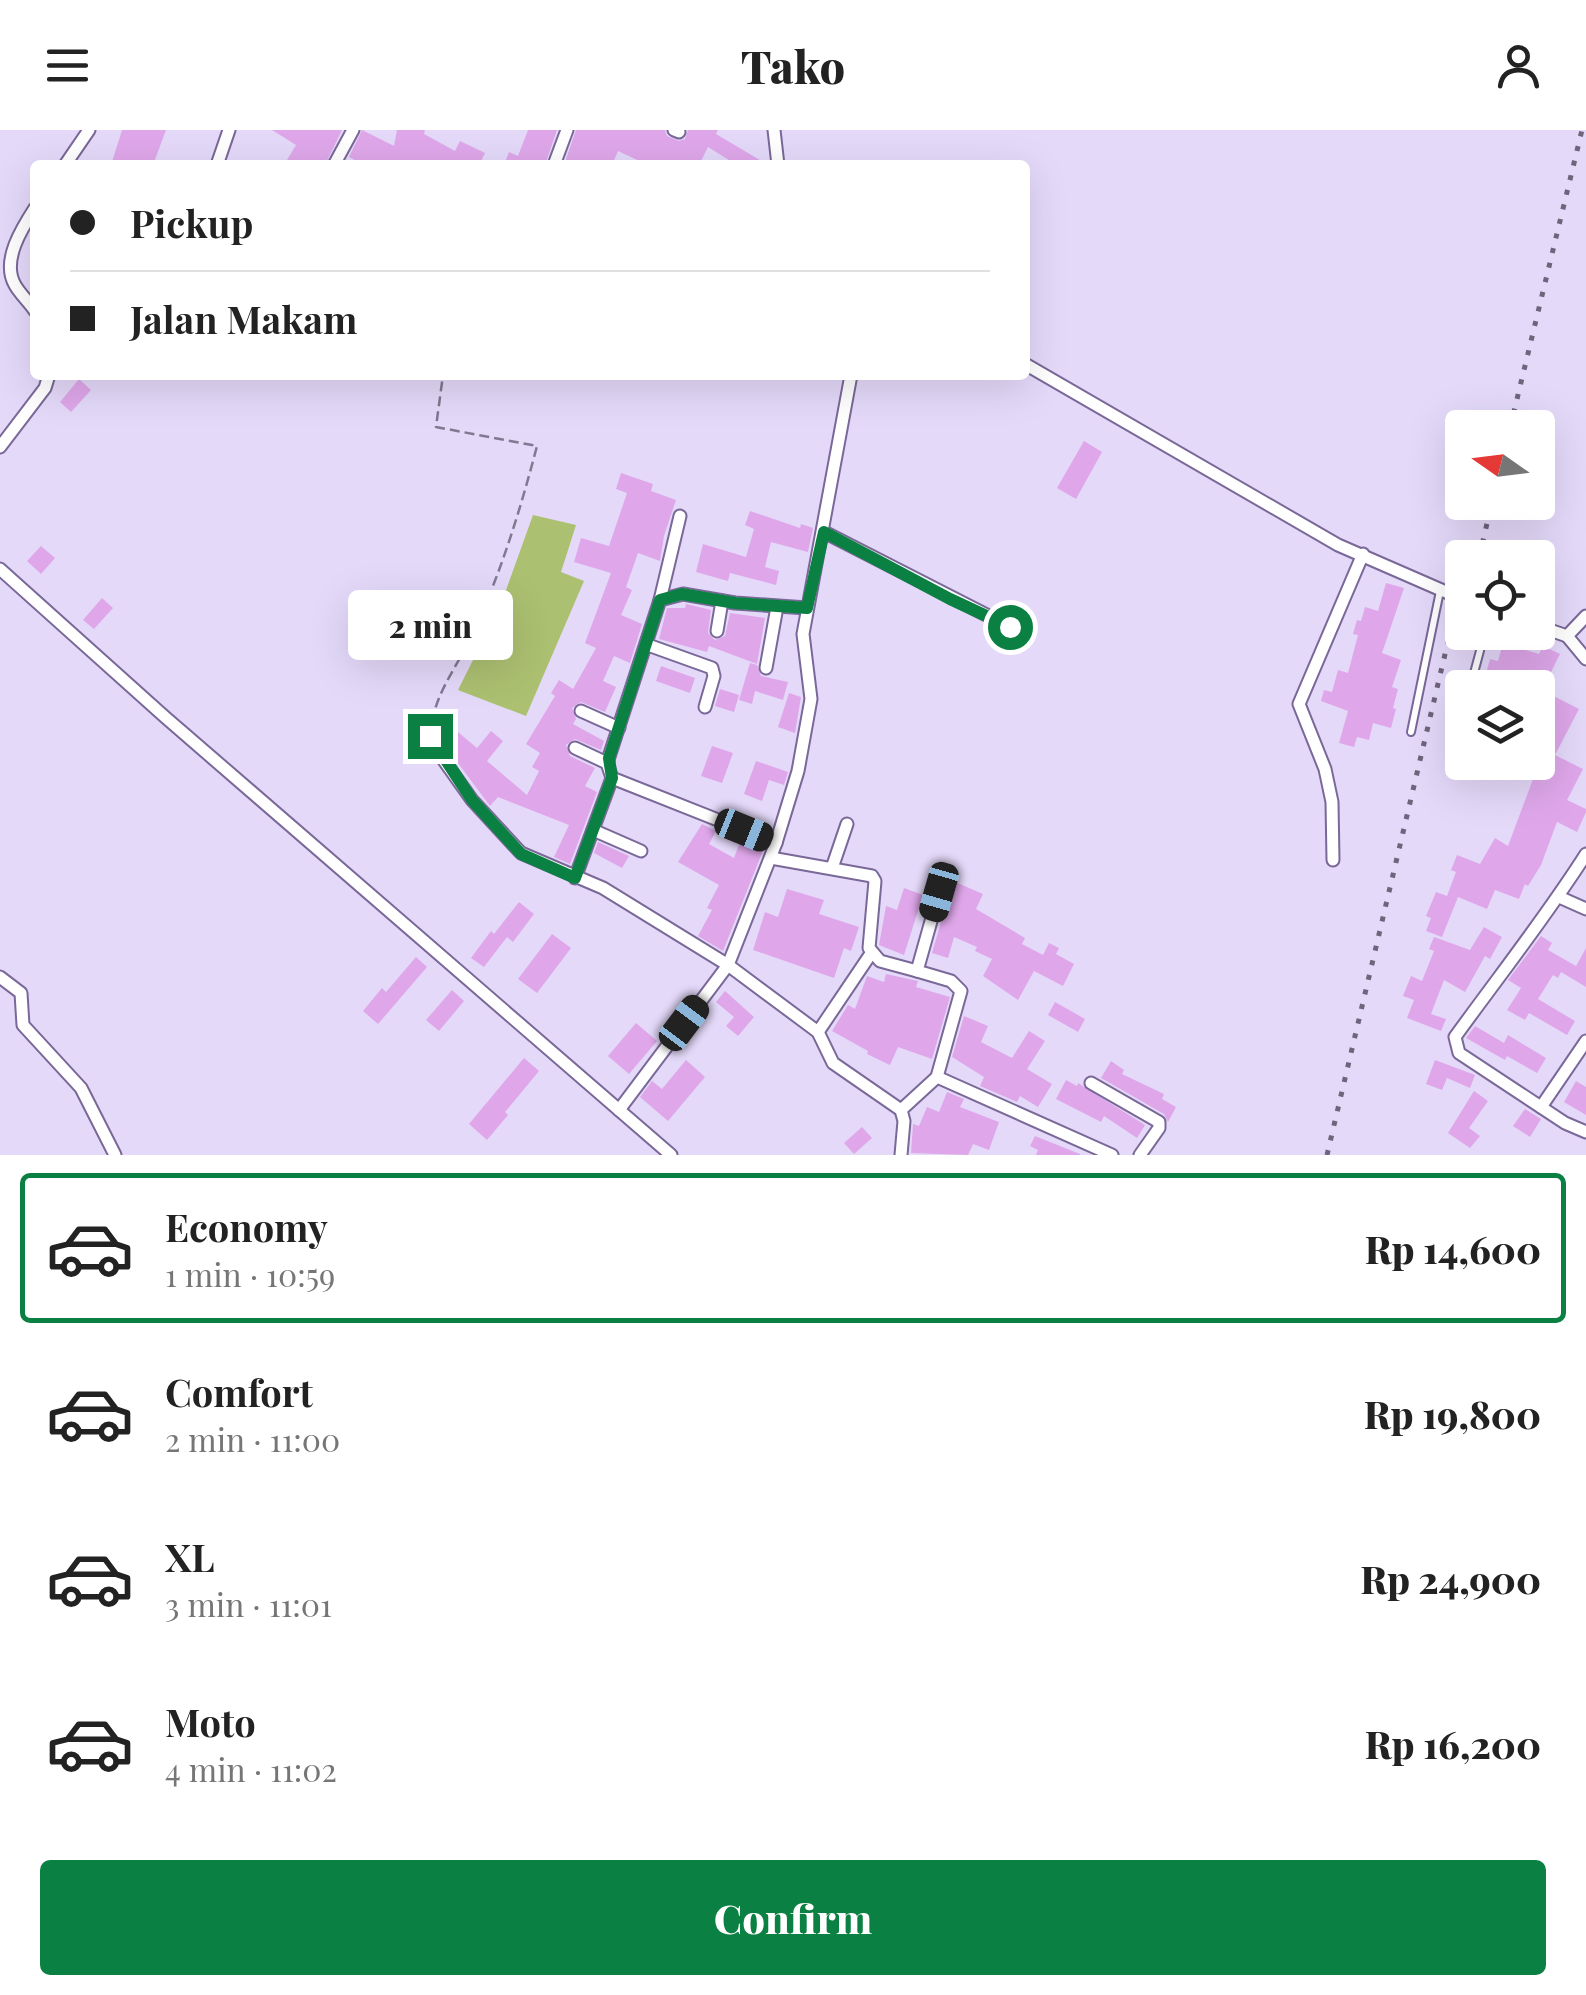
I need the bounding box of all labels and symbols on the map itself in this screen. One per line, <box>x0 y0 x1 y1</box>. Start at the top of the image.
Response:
north arrow <box>1445 410 1555 520</box>
callout: 2 min <box>348 591 512 661</box>
route start <box>988 605 1033 650</box>
route end <box>408 714 453 759</box>
car <box>711 805 777 855</box>
car <box>916 859 962 925</box>
car <box>654 990 714 1056</box>

